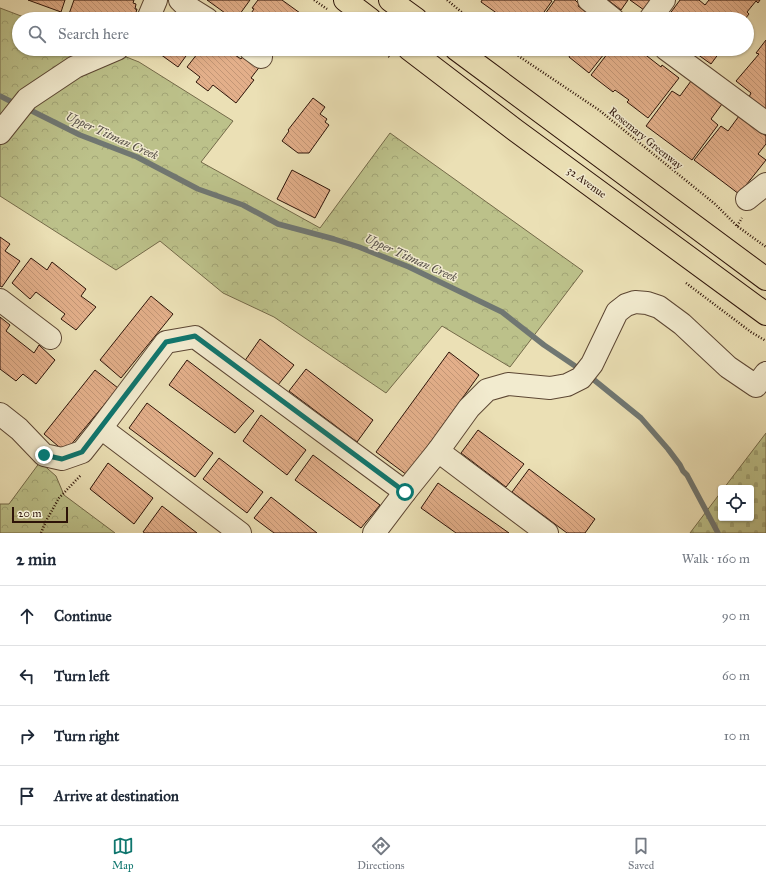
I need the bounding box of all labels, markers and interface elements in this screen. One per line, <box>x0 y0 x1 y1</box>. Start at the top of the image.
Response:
search box <box>12 12 754 56</box>
icon: search <box>26 23 48 45</box>
text: Search here <box>58 25 129 43</box>
street label: Rosemary Greenway <box>606 105 686 173</box>
water label: Upper Titman Creek <box>63 109 161 164</box>
street label: 32 Avenue <box>565 164 609 201</box>
water label: Upper Titman Creek <box>362 231 460 286</box>
route end <box>35 446 53 464</box>
route start <box>396 483 414 501</box>
map controls <box>718 485 754 521</box>
button: locate <box>718 485 754 521</box>
scale bar <box>12 505 68 524</box>
text: 20 m <box>18 507 41 520</box>
text: 2 min <box>16 549 56 570</box>
text: Walk · 160 m <box>682 551 750 567</box>
icon: ahead <box>16 605 38 627</box>
text: Continue <box>54 607 112 625</box>
text: 90 m <box>722 608 750 624</box>
icon: left <box>16 665 38 687</box>
text: Turn left <box>54 667 110 685</box>
text: 60 m <box>722 668 750 684</box>
icon: right <box>16 725 38 747</box>
text: Turn right <box>54 727 119 745</box>
text: 10 m <box>724 728 750 744</box>
icon: arrive <box>16 785 38 807</box>
text: Arrive at destination <box>54 787 179 805</box>
tab: Map <box>112 835 134 872</box>
tab: Directions <box>357 835 405 872</box>
tab: Saved <box>628 835 654 872</box>

